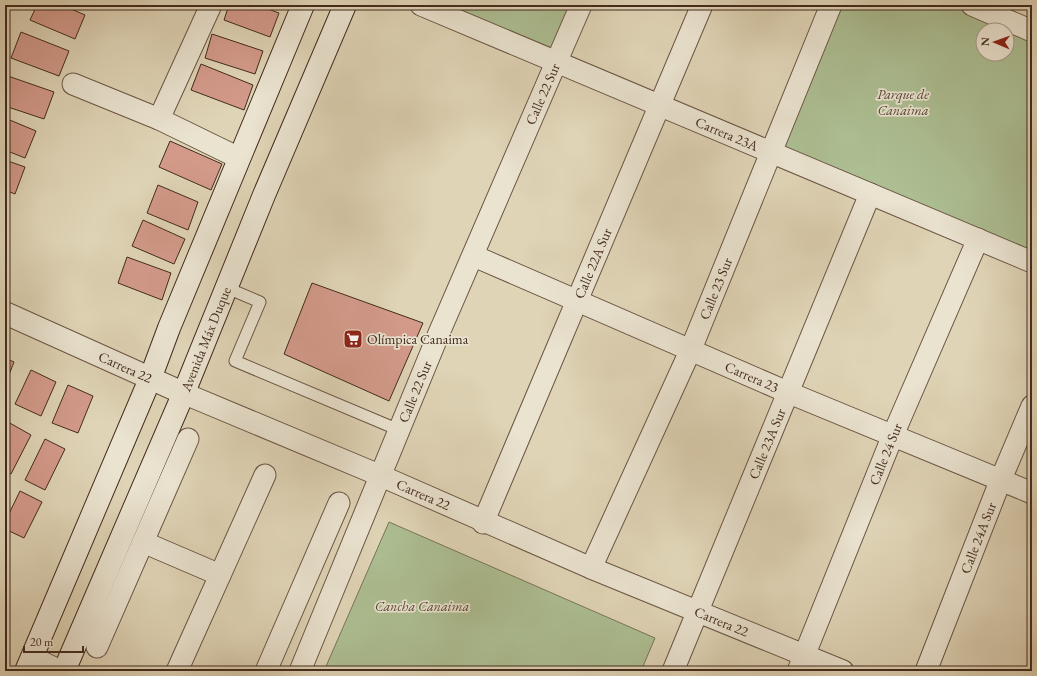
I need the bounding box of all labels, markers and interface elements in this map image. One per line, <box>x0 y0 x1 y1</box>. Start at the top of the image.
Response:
north arrow <box>975 22 1015 62</box>
text: N <box>978 37 992 46</box>
street label: Calle 22 Sur <box>521 60 564 128</box>
park label: Parque de Canaima <box>877 85 929 119</box>
street label: Carrera 23A <box>693 113 762 155</box>
street label: Calle 22A Sur <box>570 225 616 301</box>
street label: Calle 23 Sur <box>695 255 736 322</box>
street label: Avenida Máx Duque <box>176 284 235 395</box>
supermarket icon: Olímpica Canaima <box>342 328 364 350</box>
place label: Olímpica Canaima <box>367 330 469 348</box>
street label: Carrera 22 <box>96 347 155 387</box>
street label: Carrera 23 <box>722 357 782 396</box>
street label: Calle 22 Sur <box>394 358 436 425</box>
street label: Calle 23A Sur <box>744 405 790 482</box>
street label: Calle 24 Sur <box>865 420 906 488</box>
street label: Carrera 22 <box>394 475 453 514</box>
street label: Calle 24A Sur <box>956 499 1000 576</box>
park label: Cancha Canaima <box>375 597 469 615</box>
street label: Carrera 22 <box>692 602 752 641</box>
scale bar <box>24 628 83 654</box>
text: 20 m <box>30 634 54 650</box>

